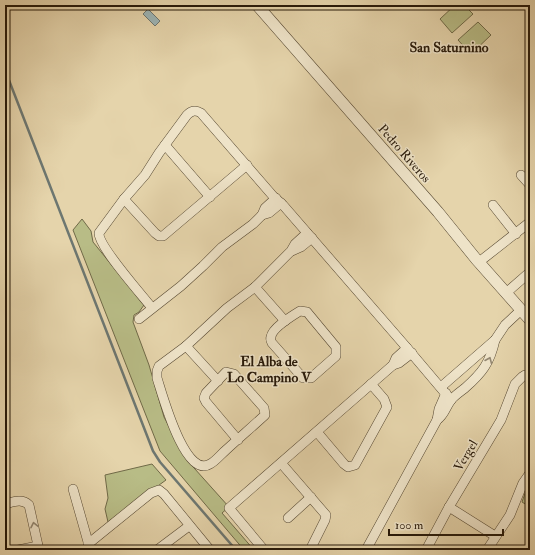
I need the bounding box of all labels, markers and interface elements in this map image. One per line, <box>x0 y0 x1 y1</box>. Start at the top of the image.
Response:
district label: San Saturnino <box>409 39 489 56</box>
street label: Pedro Riveros <box>375 121 434 186</box>
district label: El Alba de Lo Campino V <box>227 353 312 387</box>
one-way arrow <box>484 356 492 364</box>
street label: Vergel <box>450 436 482 474</box>
scale bar <box>389 511 503 537</box>
text: 100 m <box>395 518 424 533</box>
one-way arrow <box>30 522 38 528</box>

